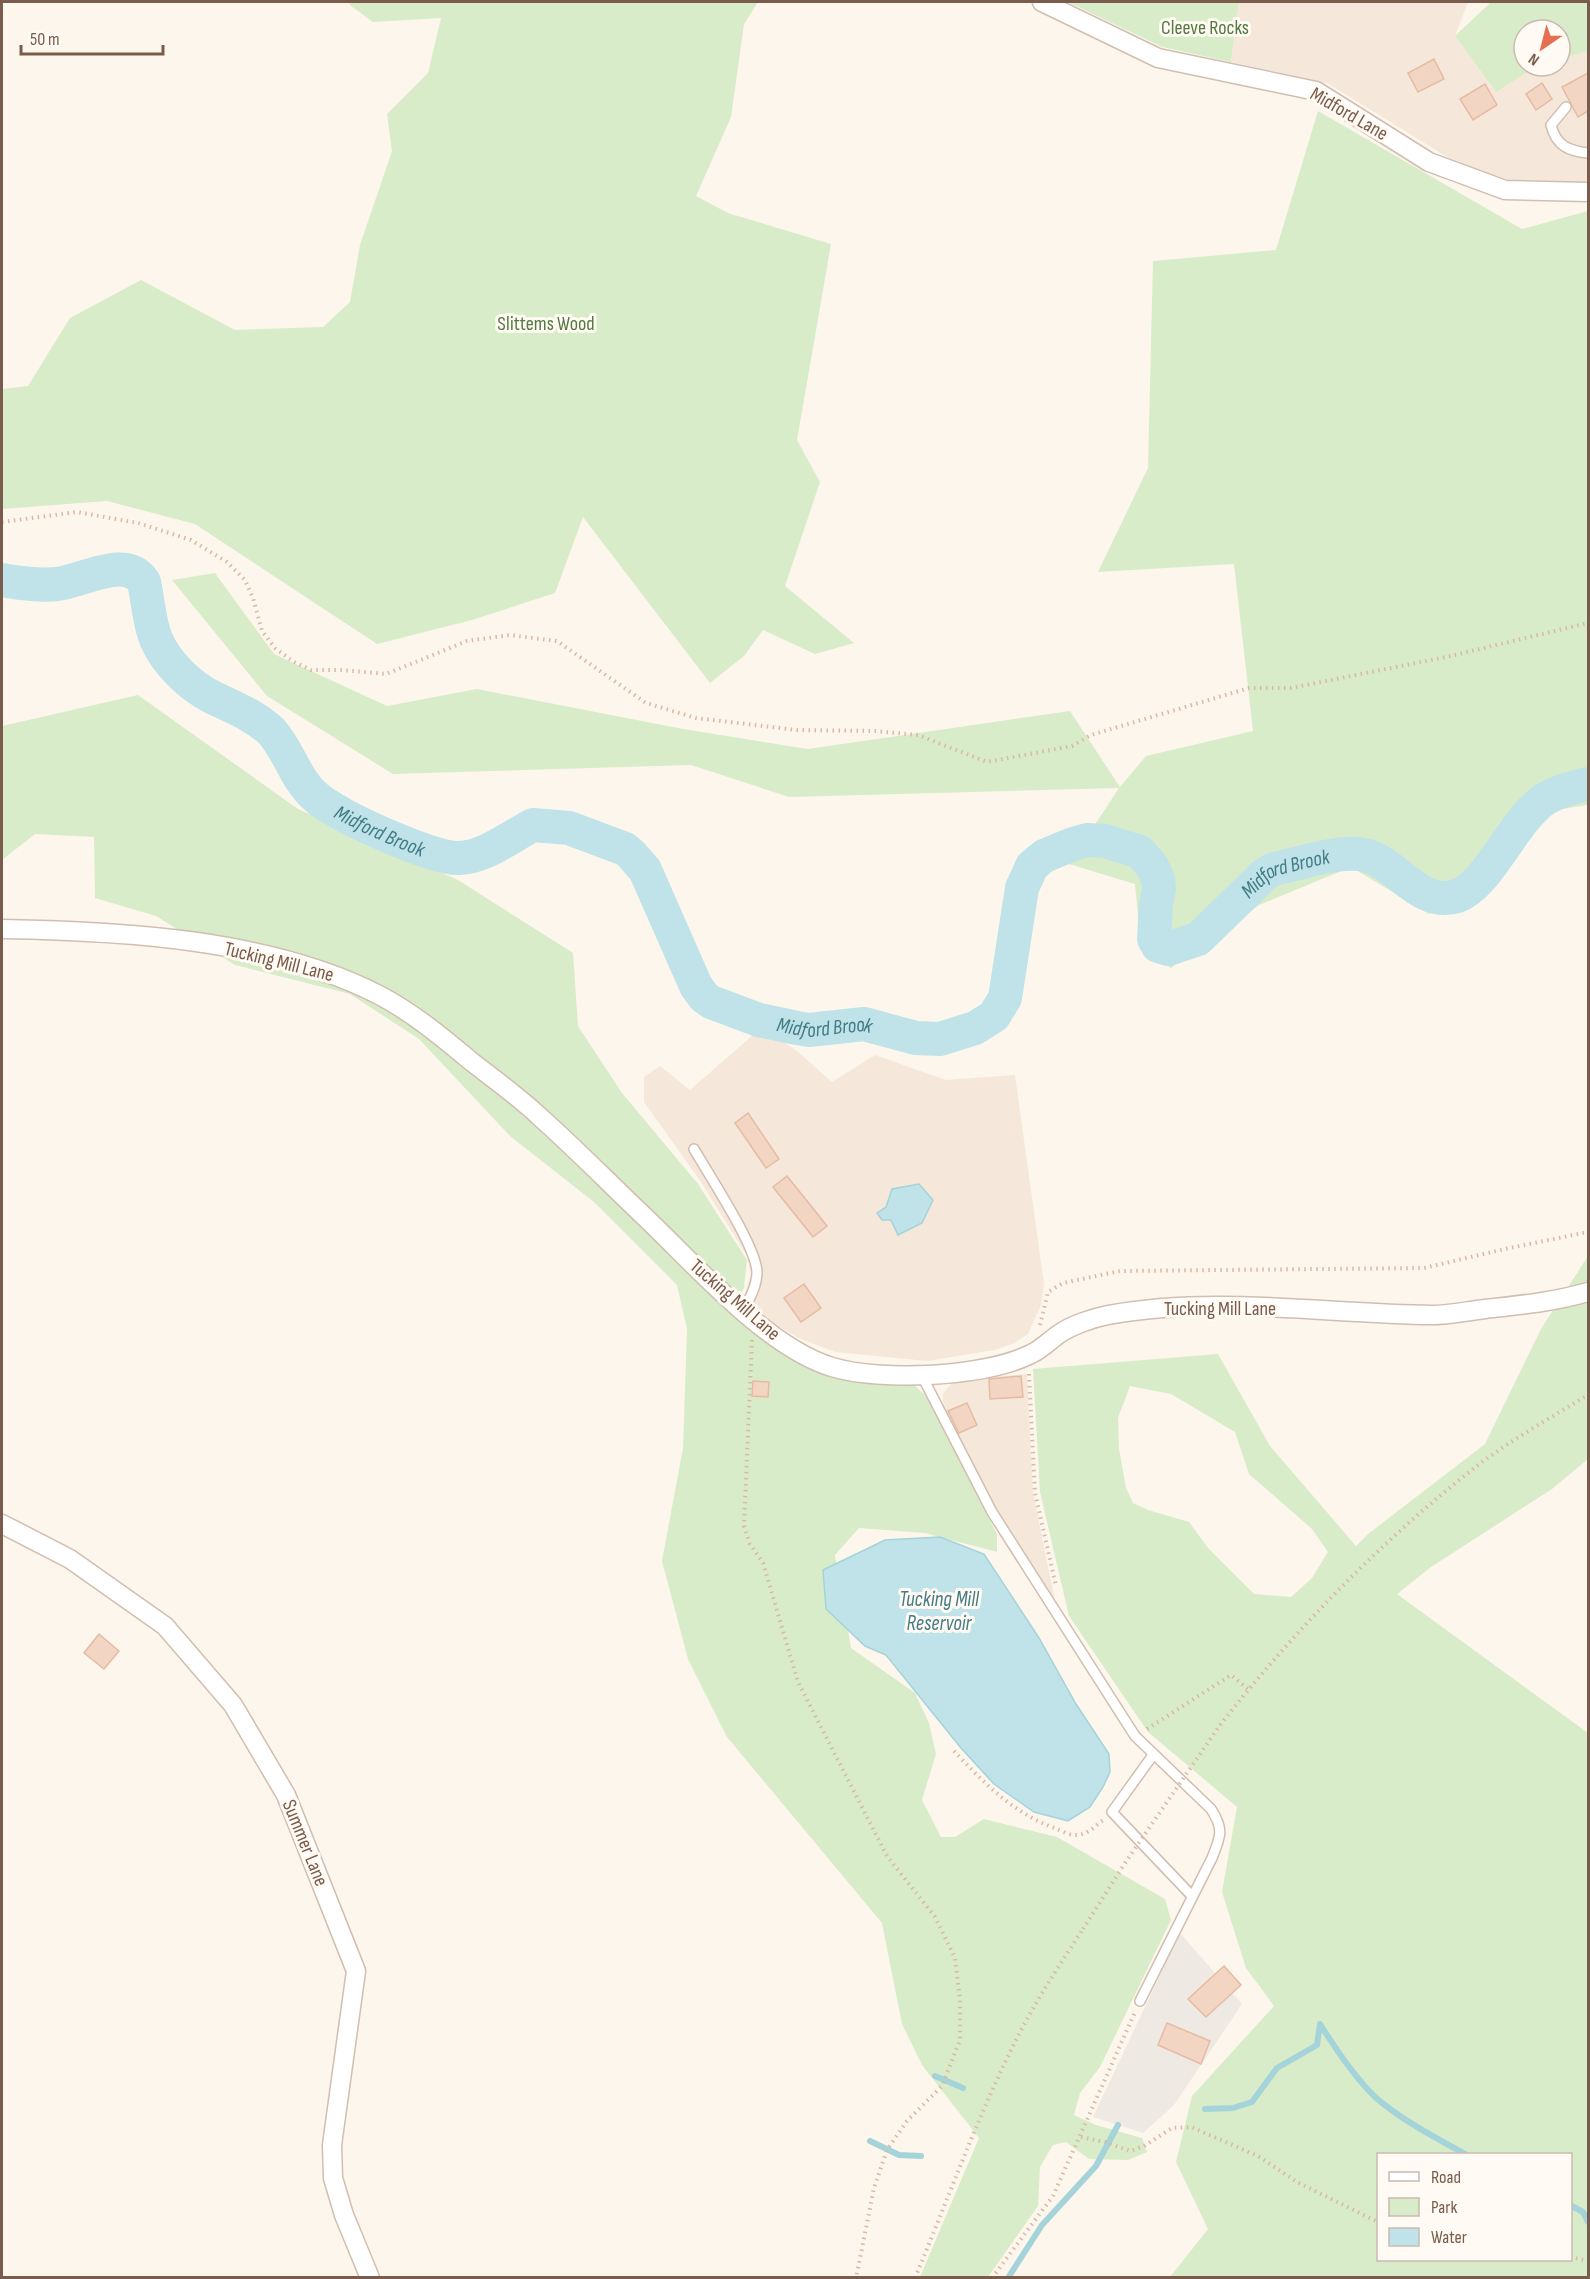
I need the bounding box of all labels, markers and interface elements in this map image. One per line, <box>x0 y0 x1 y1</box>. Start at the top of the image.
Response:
park label: Cleeve Rocks <box>1161 16 1249 40</box>
scale bar <box>21 18 164 56</box>
north arrow <box>1512 18 1572 78</box>
text: 50 m <box>30 29 60 50</box>
text: N <box>1525 49 1543 69</box>
street label: Midford Lane <box>1306 82 1392 146</box>
park label: Slittems Wood <box>497 312 595 336</box>
water label: Midford Brook <box>330 800 429 862</box>
water label: Midford Brook <box>1235 844 1333 903</box>
street label: Tucking Mill Lane <box>222 937 336 987</box>
water label: Midford Brook <box>775 1011 876 1043</box>
street label: Tucking Mill Lane <box>685 1254 785 1346</box>
street label: Tucking Mill Lane <box>1164 1297 1276 1321</box>
water label: Tucking Mill Reservoir <box>899 1587 980 1636</box>
street label: Summer Lane <box>277 1796 333 1890</box>
legend <box>1377 2153 1572 2261</box>
text: Road <box>1431 2167 1461 2188</box>
text: Park <box>1431 2197 1457 2218</box>
text: Water <box>1431 2227 1467 2248</box>

